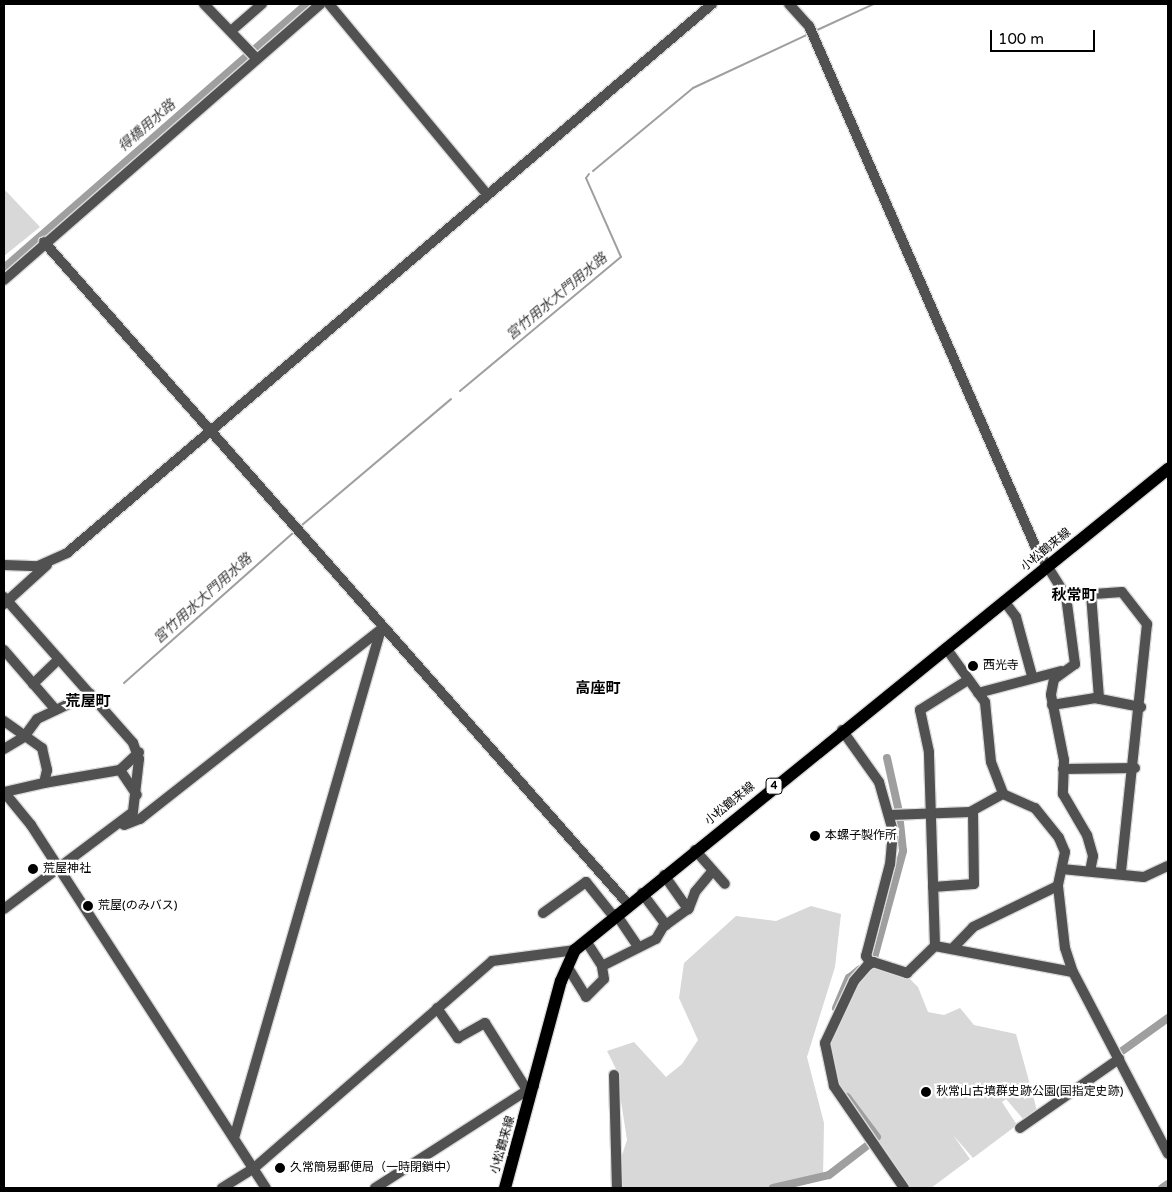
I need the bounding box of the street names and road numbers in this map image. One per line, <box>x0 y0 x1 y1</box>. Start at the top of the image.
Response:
street label: 小松鶴来線 <box>1018 526 1074 574</box>
road number: 4 <box>765 778 783 794</box>
street label: 小松鶴来線 <box>702 780 758 828</box>
street label: 小松鶴来線 <box>488 1114 518 1176</box>

